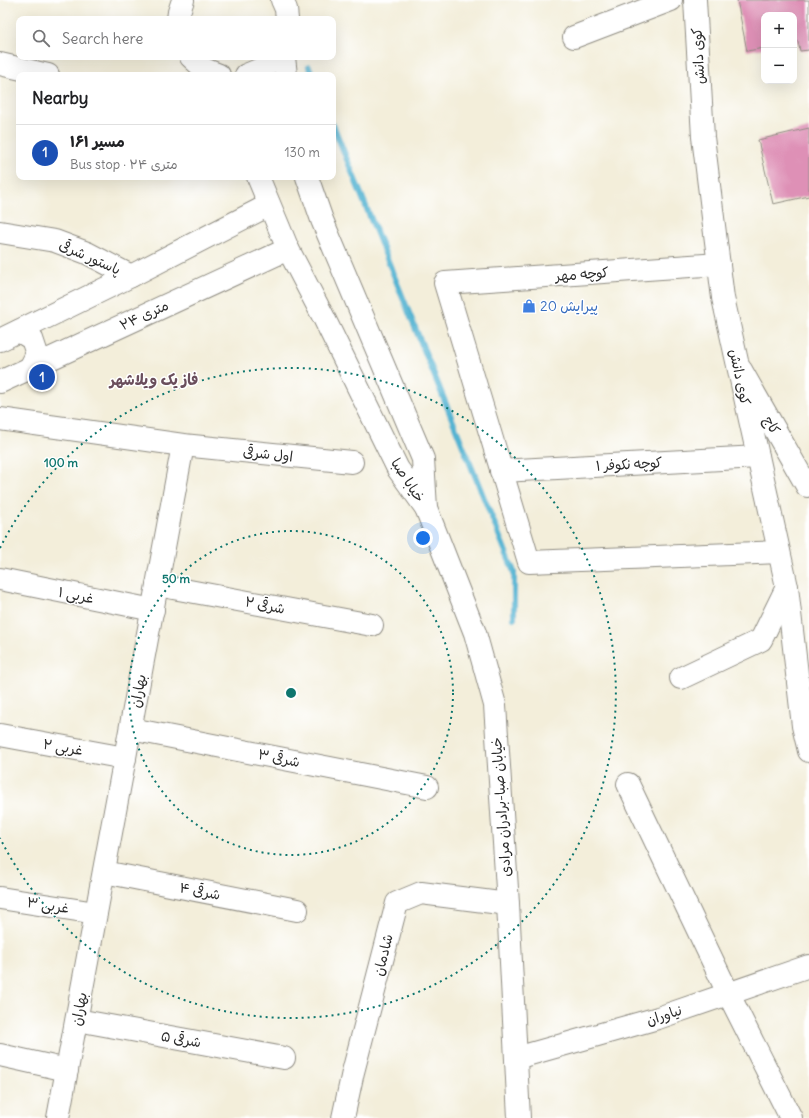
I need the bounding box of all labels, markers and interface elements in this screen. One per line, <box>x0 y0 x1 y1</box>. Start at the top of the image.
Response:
map controls <box>761 12 797 84</box>
button: + <box>761 12 797 48</box>
search box <box>16 16 336 60</box>
icon: search <box>30 27 52 49</box>
street label: کوی دانش <box>688 27 708 85</box>
text: Search here <box>62 29 143 48</box>
button: − <box>761 48 797 84</box>
text: Nearby <box>32 87 88 109</box>
text: مسیر ۱۶۱ <box>70 132 125 151</box>
text: 1 <box>42 144 48 161</box>
text: 130 m <box>284 144 320 161</box>
text: Bus stop · ۲۴ متری <box>70 156 178 173</box>
street label: پاستور شرقی <box>56 235 124 279</box>
street label: کوچه مهر <box>554 263 609 286</box>
street label: ۲۴ متری <box>117 296 171 334</box>
place label: پیرایش 20 <box>540 297 598 316</box>
shop icon: پیرایش 20 <box>521 298 537 314</box>
street label: کوی دانش <box>725 347 755 407</box>
pin: 1 <box>29 362 55 392</box>
district label: فاز یک ویلاشهر <box>108 370 198 389</box>
street label: کاج <box>759 413 784 438</box>
street label: اول شرقی <box>242 442 294 466</box>
street label: کوچه نکوفر ۱ <box>595 453 663 476</box>
text: 100 m <box>44 455 78 470</box>
street label: خیابا صبا <box>387 455 429 505</box>
your location <box>413 528 433 548</box>
text: 50 m <box>162 571 191 586</box>
street label: ۱ غربی <box>57 583 95 607</box>
street label: ۲ شرقی <box>243 592 287 618</box>
street label: بهاران <box>126 673 150 709</box>
centre of rings <box>284 686 298 700</box>
street label: ۲ غربی <box>42 735 84 759</box>
street label: خیابان صبا-برادران مرادی <box>487 737 515 877</box>
street label: ۳ شرقی <box>257 745 301 771</box>
street label: ۴ شرقی <box>178 878 222 904</box>
street label: ۳ غربی <box>26 893 70 917</box>
street label: شادمان <box>369 932 397 978</box>
street label: بهاران <box>67 991 91 1027</box>
street label: نیاوران <box>644 1001 684 1030</box>
street label: ۵ شرقی <box>159 1027 203 1051</box>

